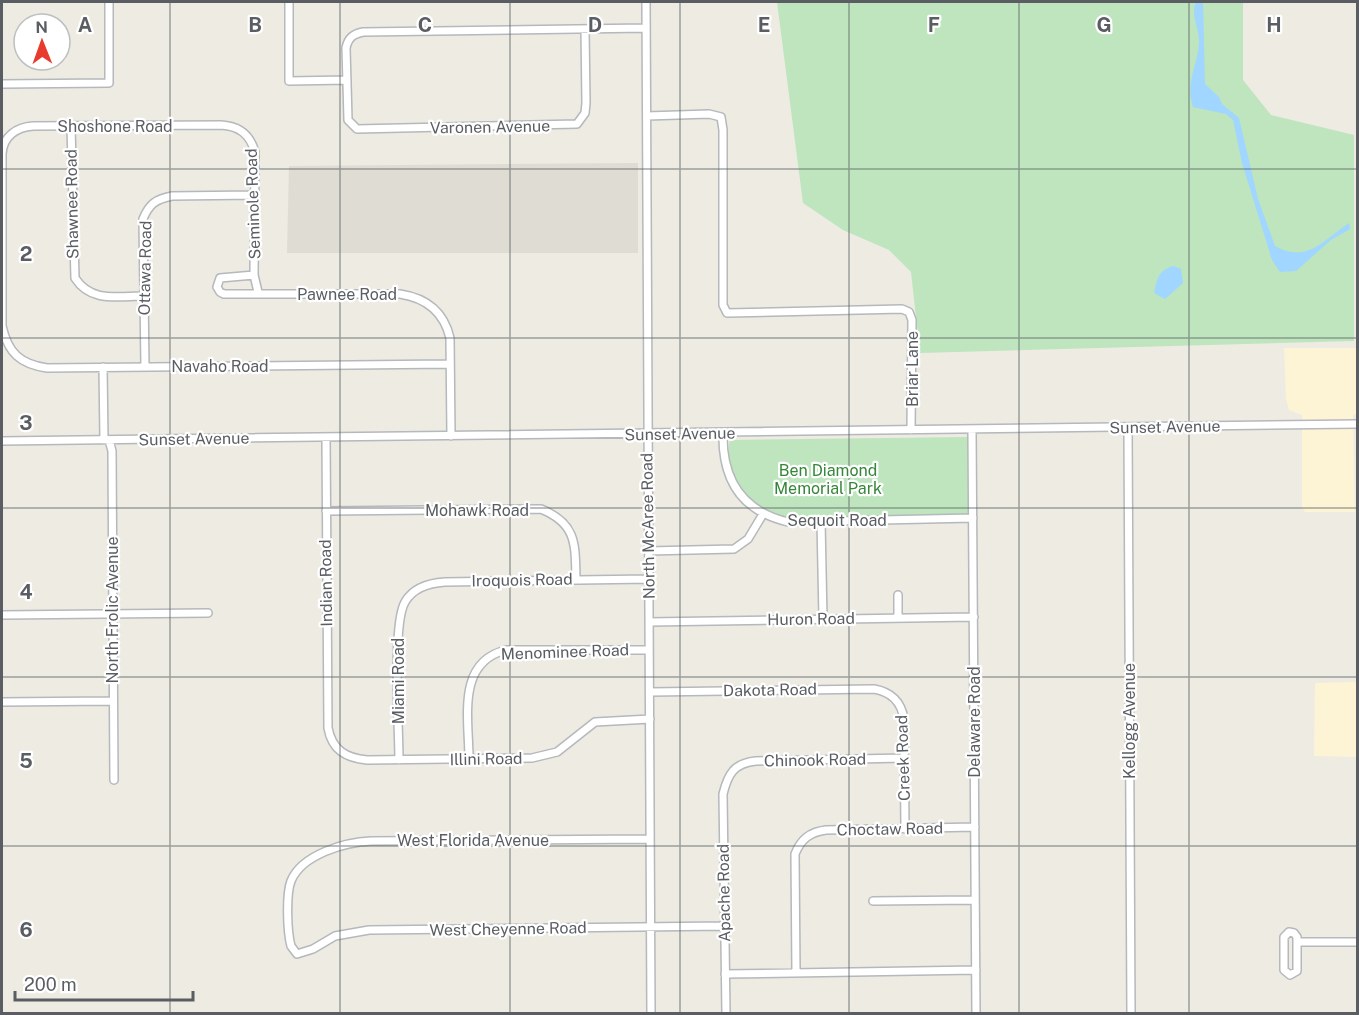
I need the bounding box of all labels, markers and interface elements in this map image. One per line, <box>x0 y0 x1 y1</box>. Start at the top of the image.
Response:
north arrow <box>12 12 72 72</box>
text: A <box>78 13 92 37</box>
text: B <box>248 13 262 37</box>
text: C <box>418 13 432 37</box>
text: D <box>588 13 602 37</box>
text: E <box>758 13 770 37</box>
text: F <box>928 13 940 37</box>
text: G <box>1096 13 1112 37</box>
text: H <box>1266 13 1282 37</box>
text: N <box>35 18 48 37</box>
street label: Varonen Avenue <box>430 116 550 138</box>
street label: Shoshone Road <box>57 117 173 136</box>
street label: Seminole Road <box>242 148 264 260</box>
street label: Shawnee Road <box>62 149 82 259</box>
street label: Ottawa Road <box>135 220 155 316</box>
text: 2 <box>20 242 32 266</box>
street label: Pawnee Road <box>297 285 397 304</box>
street label: Briar Lane <box>903 331 922 407</box>
street label: Navaho Road <box>171 357 269 376</box>
text: 3 <box>19 411 33 435</box>
street label: Sunset Avenue <box>1109 417 1221 437</box>
street label: Sunset Avenue <box>624 424 736 444</box>
street label: Sunset Avenue <box>138 429 250 449</box>
street label: North McAree Road <box>637 453 659 599</box>
park label: Ben Diamond Memorial Park <box>774 461 882 498</box>
street label: Mohawk Road <box>425 501 529 520</box>
street label: Sequoit Road <box>787 511 887 530</box>
street label: North Frolic Avenue <box>103 536 122 684</box>
street label: Indian Road <box>316 539 336 627</box>
street label: Iroquois Road <box>471 570 573 590</box>
text: 4 <box>19 580 33 604</box>
street label: Huron Road <box>767 609 855 629</box>
street label: Miami Road <box>389 638 408 724</box>
street label: Menominee Road <box>501 640 629 664</box>
street label: Kellogg Avenue <box>1120 663 1139 779</box>
street label: Delaware Road <box>965 666 984 778</box>
street label: Dakota Road <box>723 680 817 700</box>
street label: Creek Road <box>892 715 914 801</box>
text: 5 <box>19 749 33 773</box>
street label: Illini Road <box>449 749 523 769</box>
street label: Chinook Road <box>764 750 866 770</box>
street label: Choctaw Road <box>837 819 943 839</box>
street label: West Florida Avenue <box>397 831 549 850</box>
street label: Apache Road <box>714 844 734 942</box>
text: 6 <box>19 918 33 942</box>
street label: West Cheyenne Road <box>429 918 587 940</box>
scale bar <box>15 964 194 1002</box>
text: 200 m <box>24 974 77 995</box>

